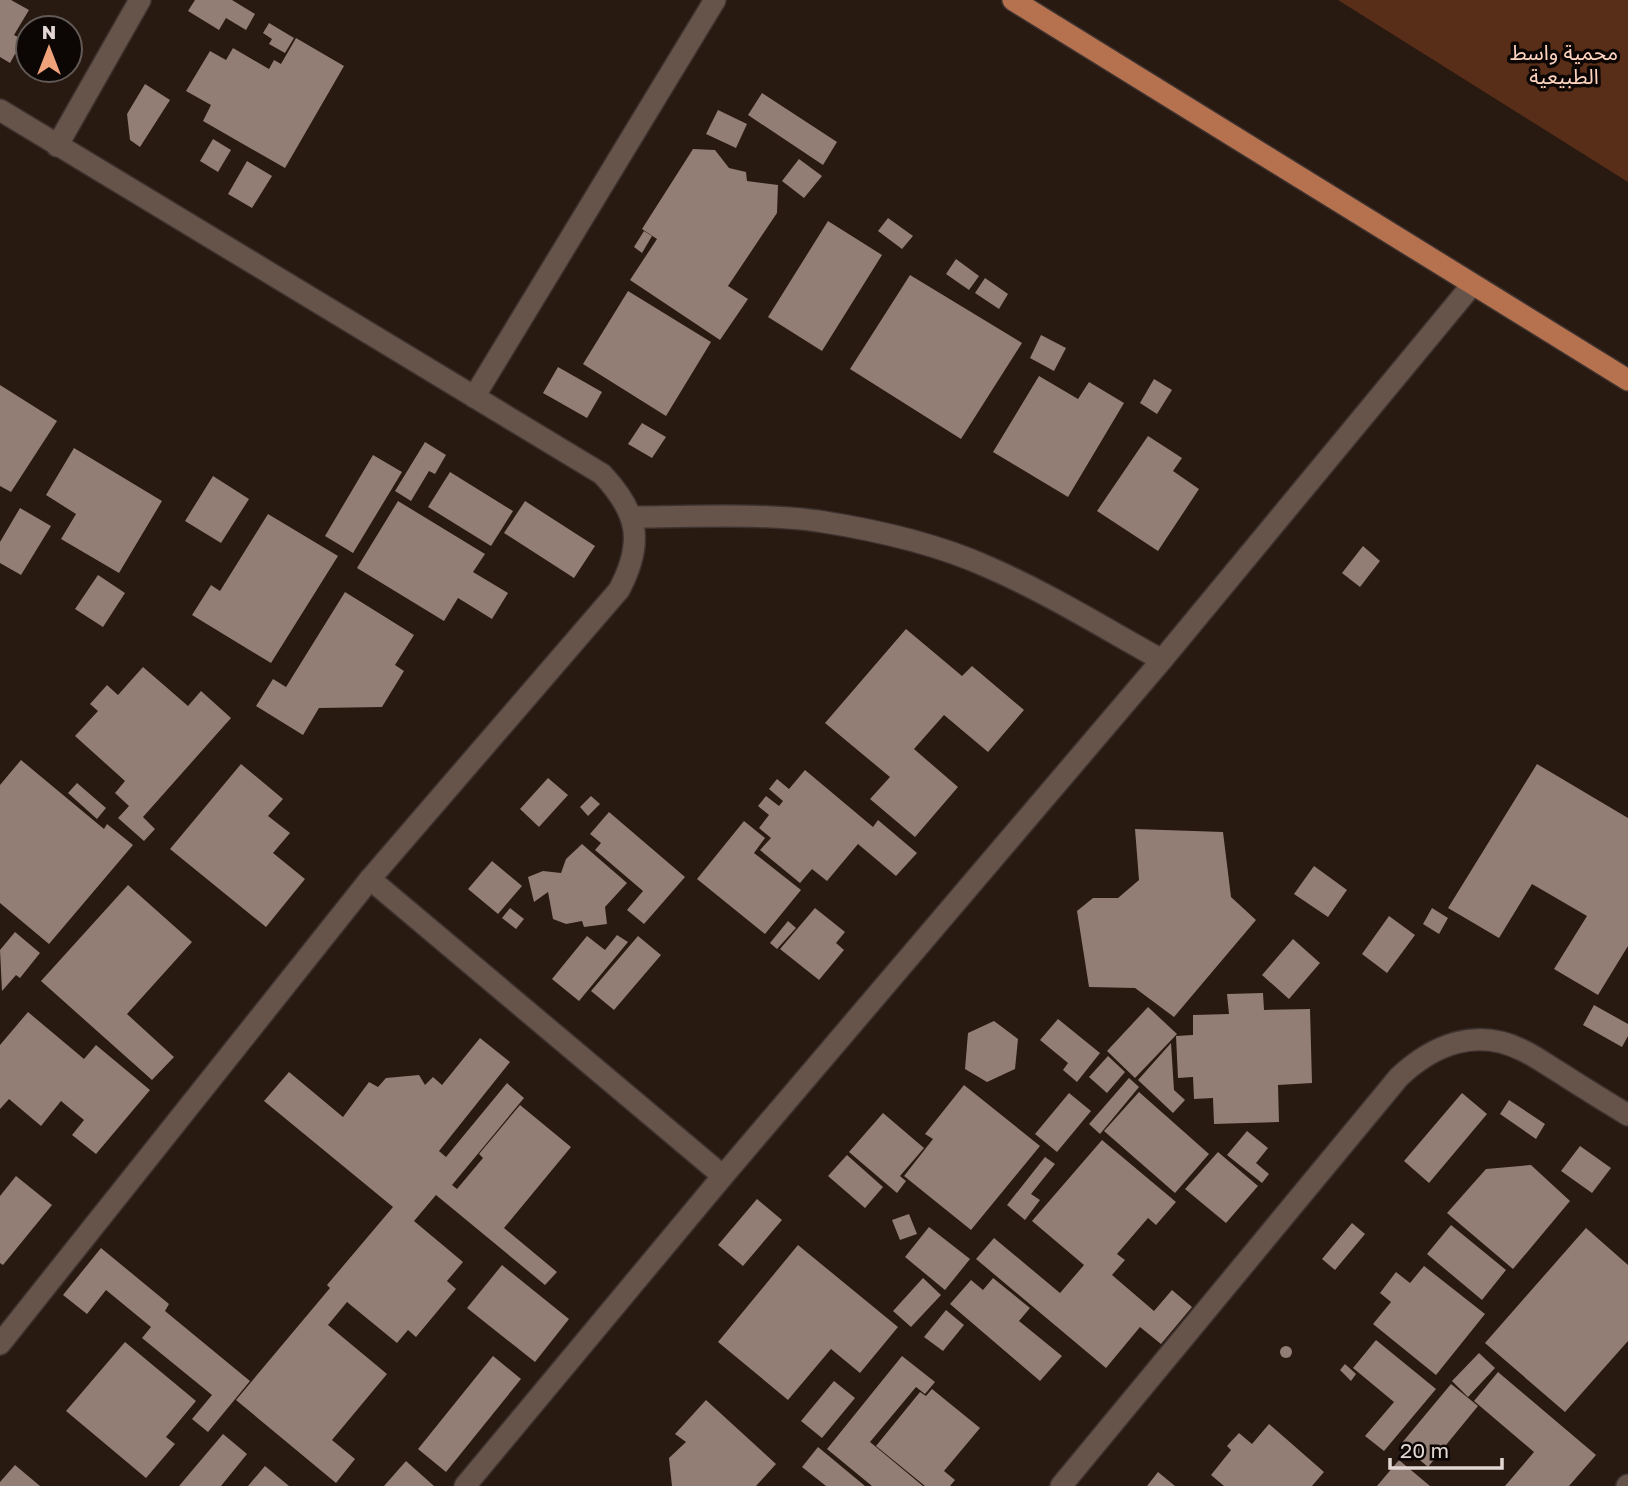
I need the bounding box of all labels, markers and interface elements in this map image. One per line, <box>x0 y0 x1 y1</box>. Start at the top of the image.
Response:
north arrow <box>14 14 84 84</box>
text: N <box>42 20 56 43</box>
park label: محمية واسط الطبيعية <box>1510 39 1618 89</box>
scale bar <box>1390 1426 1502 1470</box>
text: 20 m <box>1400 1437 1449 1463</box>

